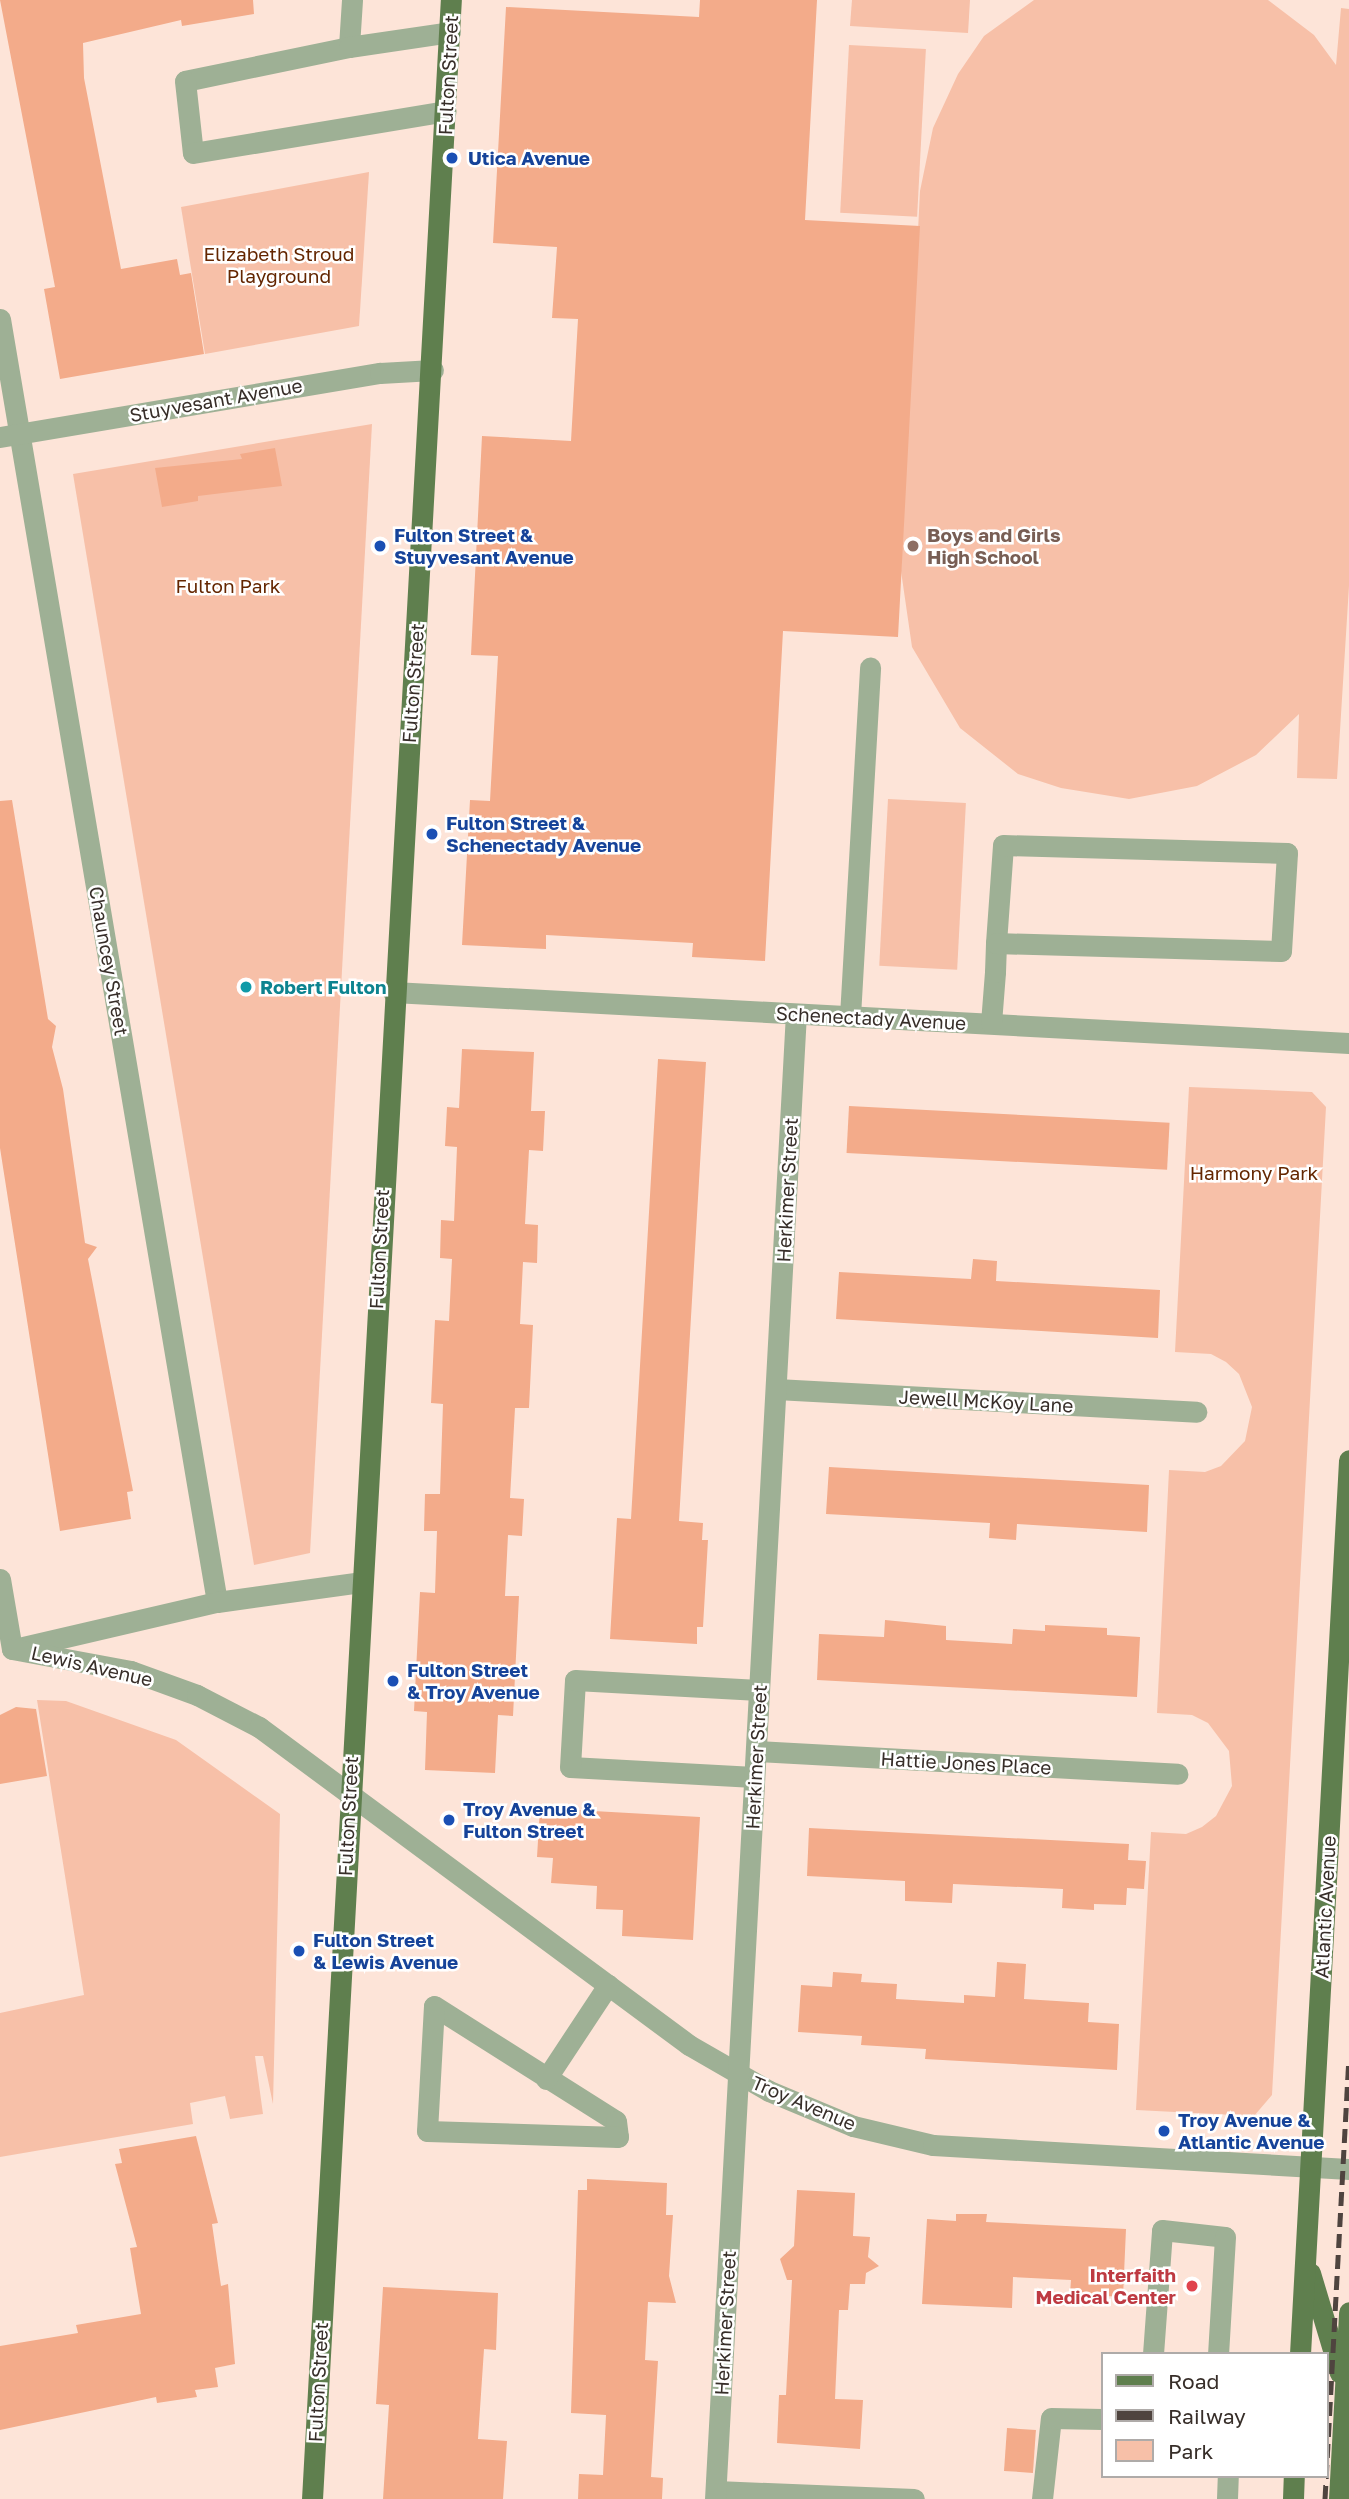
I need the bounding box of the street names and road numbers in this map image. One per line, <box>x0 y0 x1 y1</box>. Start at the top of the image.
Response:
street label: Fulton Street <box>433 14 463 136</box>
street label: Stuyvesant Avenue <box>128 374 304 426</box>
street label: Fulton Street <box>397 622 429 744</box>
street label: Chauncey Street <box>85 885 133 1037</box>
street label: Schenectady Avenue <box>775 1002 967 1034</box>
street label: Herkimer Street <box>772 1117 802 1263</box>
street label: Fulton Street <box>364 1188 394 1310</box>
street label: Jewell McKoy Lane <box>898 1385 1074 1417</box>
street label: Lewis Avenue <box>29 1641 155 1691</box>
street label: Herkimer Street <box>741 1684 771 1830</box>
street label: Hattie Jones Place <box>880 1747 1052 1779</box>
street label: Fulton Street <box>333 1755 363 1877</box>
street label: Atlantic Avenue <box>1310 1835 1340 1979</box>
street label: Troy Avenue <box>749 2071 859 2135</box>
street label: Herkimer Street <box>710 2250 740 2396</box>
street label: Fulton Street <box>303 2321 333 2443</box>

